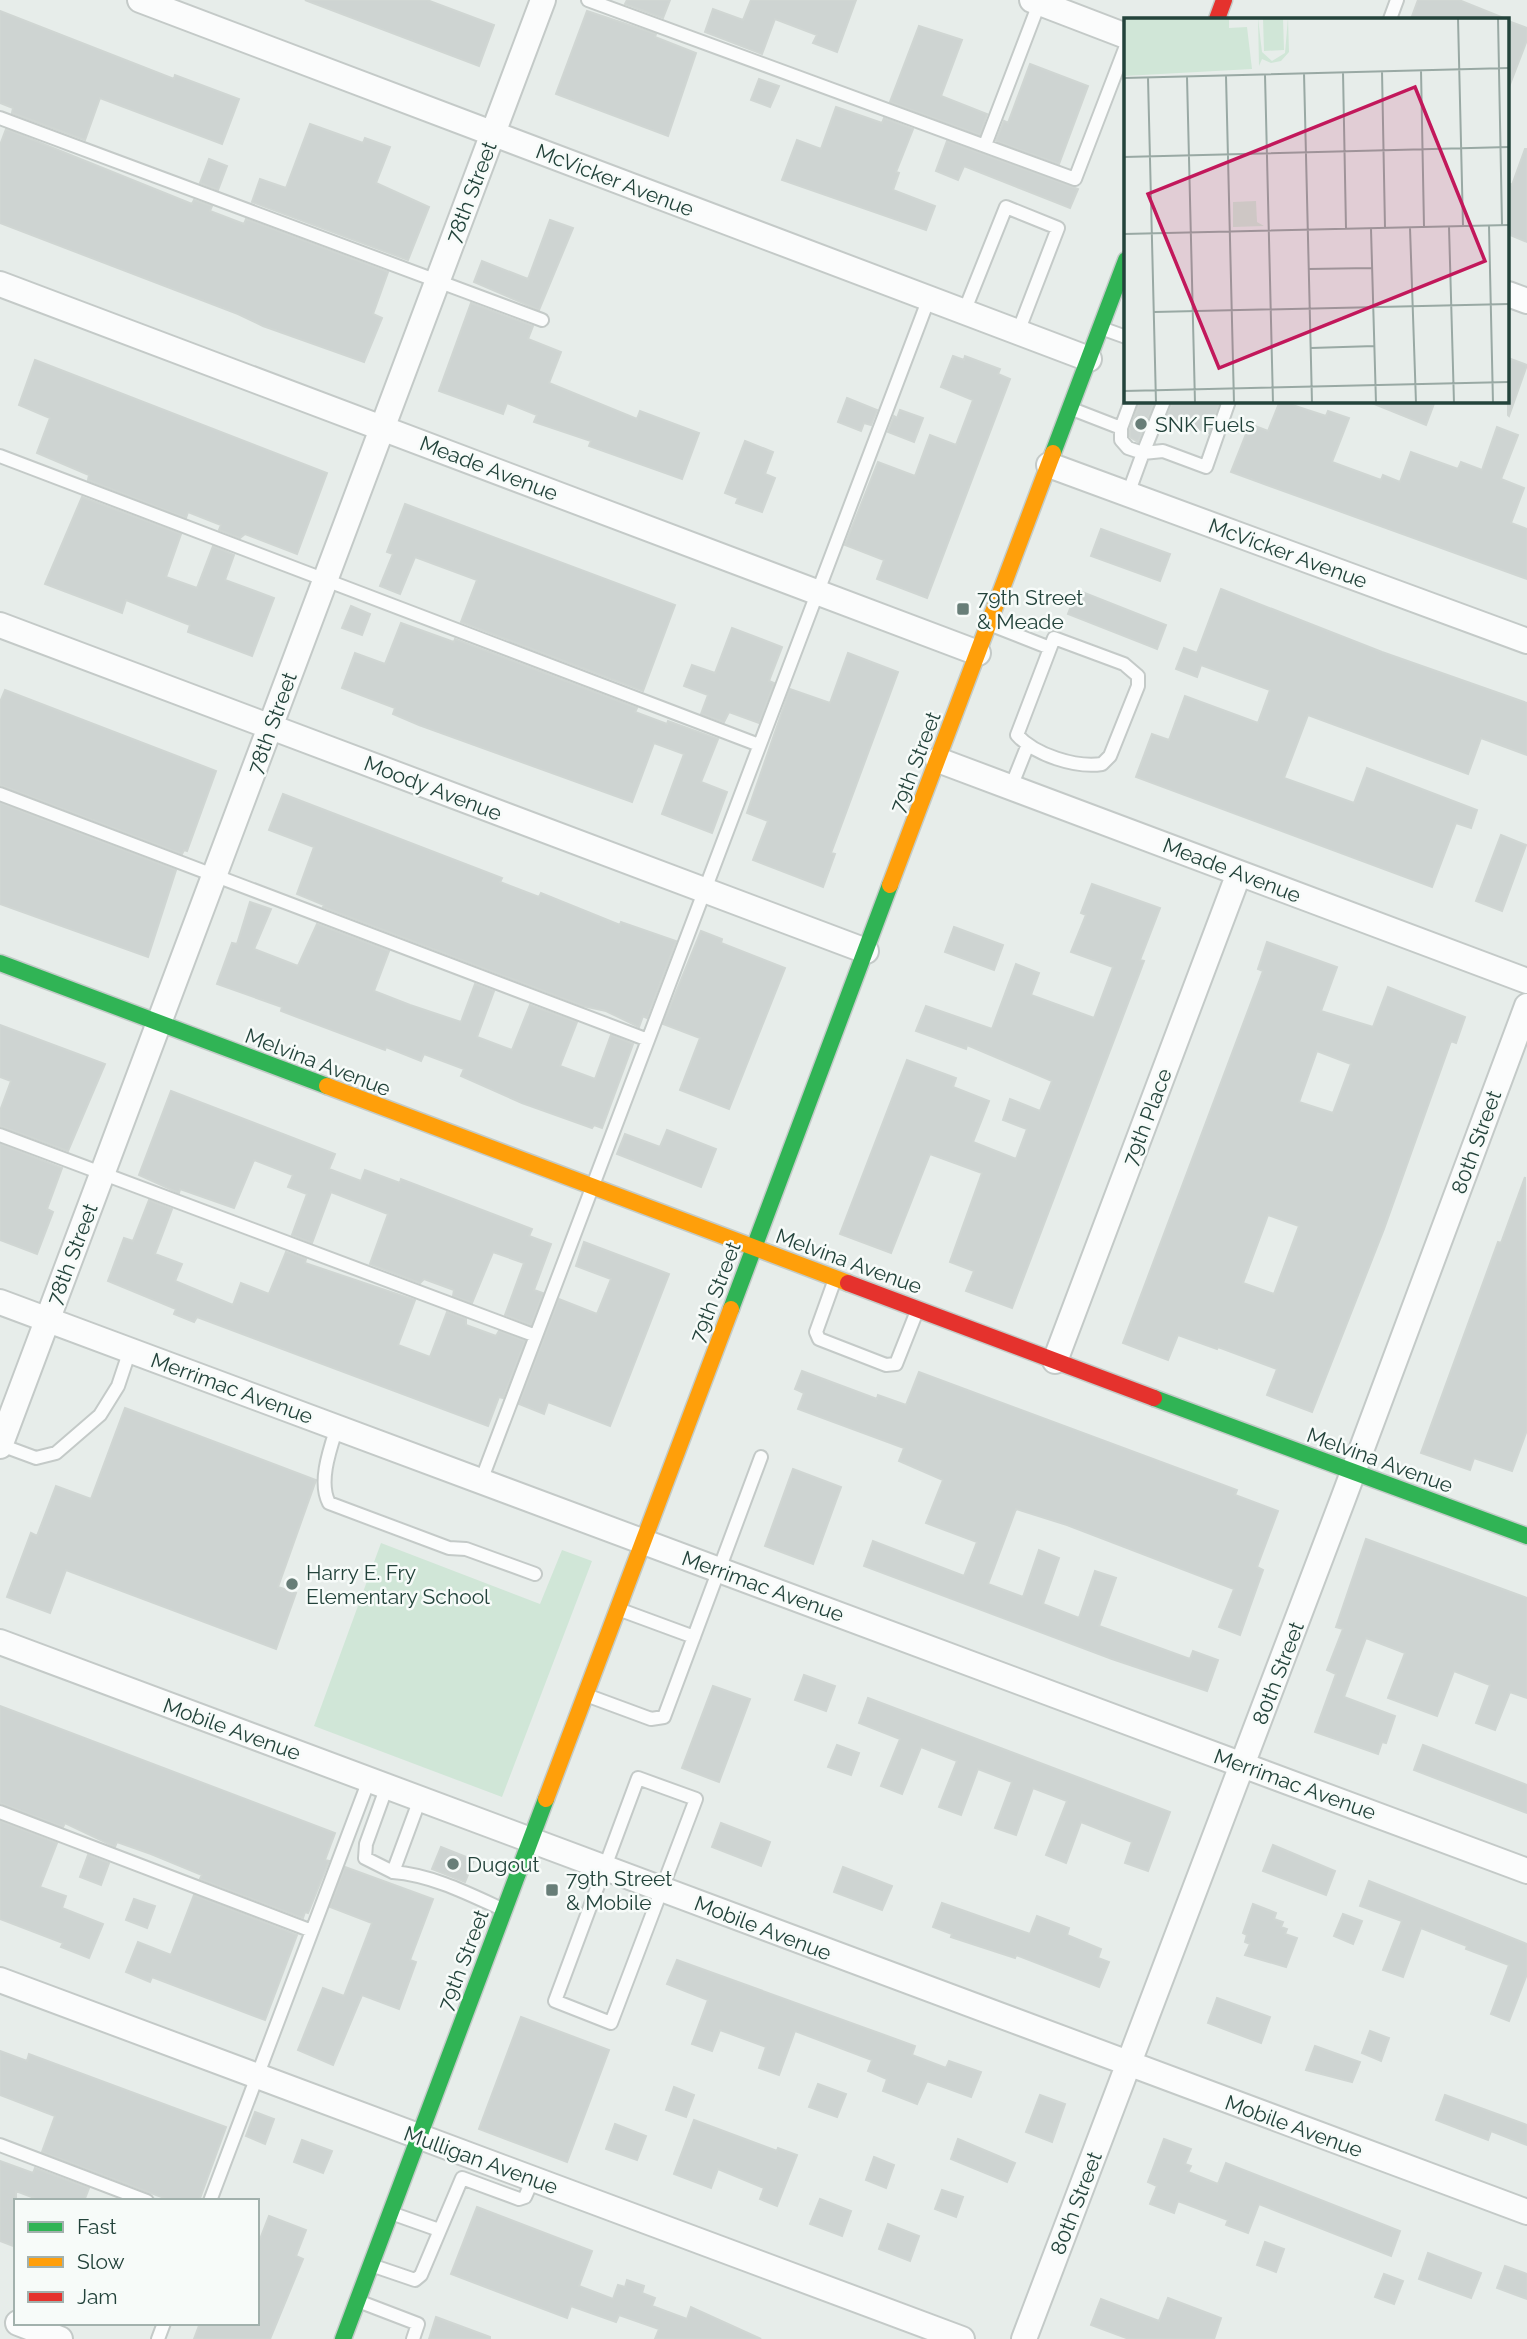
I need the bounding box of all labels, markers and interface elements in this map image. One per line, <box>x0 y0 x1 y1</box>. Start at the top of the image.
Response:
inset map <box>1124 18 1510 402</box>
street label: 78th Street <box>440 138 502 246</box>
street label: McVicker Avenue <box>533 138 697 222</box>
place label: SNK Fuels <box>1155 412 1255 437</box>
marker: SNK Fuels <box>1133 416 1149 432</box>
street label: Meade Avenue <box>416 430 562 506</box>
street label: McVicker Avenue <box>1205 513 1371 593</box>
place label: 79th Street & Meade <box>977 585 1083 634</box>
marker: 79th Street & Meade <box>955 601 971 617</box>
street label: 78th Street <box>242 669 302 777</box>
street label: 79th Street <box>884 708 946 816</box>
street label: Moody Avenue <box>361 750 505 826</box>
street label: Meade Avenue <box>1159 832 1305 908</box>
street label: Melvina Avenue <box>242 1023 394 1101</box>
street label: 79th Place <box>1117 1065 1177 1169</box>
street label: 80th Street <box>1446 1087 1506 1197</box>
street label: 78th Street <box>41 1200 103 1308</box>
street label: Melvina Avenue <box>772 1223 926 1299</box>
street label: 79th Street <box>684 1238 746 1346</box>
street label: Merrimac Avenue <box>148 1347 316 1429</box>
street label: Melvina Avenue <box>1303 1422 1457 1498</box>
street label: Merrimac Avenue <box>679 1545 847 1627</box>
place label: Harry E. Fry Elementary School <box>306 1560 490 1609</box>
marker: Harry E. Fry Elementary School <box>284 1576 300 1592</box>
street label: 80th Street <box>1247 1618 1309 1728</box>
street label: Mobile Avenue <box>160 1693 304 1765</box>
street label: Merrimac Avenue <box>1211 1743 1379 1825</box>
place label: Dugout <box>467 1852 539 1877</box>
marker: Dugout <box>445 1856 461 1872</box>
place label: 79th Street & Mobile <box>566 1866 672 1915</box>
marker: 79th Street & Mobile <box>544 1882 560 1898</box>
street label: Mobile Avenue <box>691 1890 835 1966</box>
street label: 79th Street <box>432 1906 494 2014</box>
street label: Mobile Avenue <box>1222 2090 1366 2162</box>
street label: Mulligan Avenue <box>401 2121 561 2199</box>
street label: 80th Street <box>1045 2148 1107 2258</box>
legend <box>14 2199 259 2325</box>
text: Fast <box>77 2214 117 2239</box>
text: Slow <box>77 2249 125 2274</box>
text: Jam <box>77 2284 118 2309</box>

